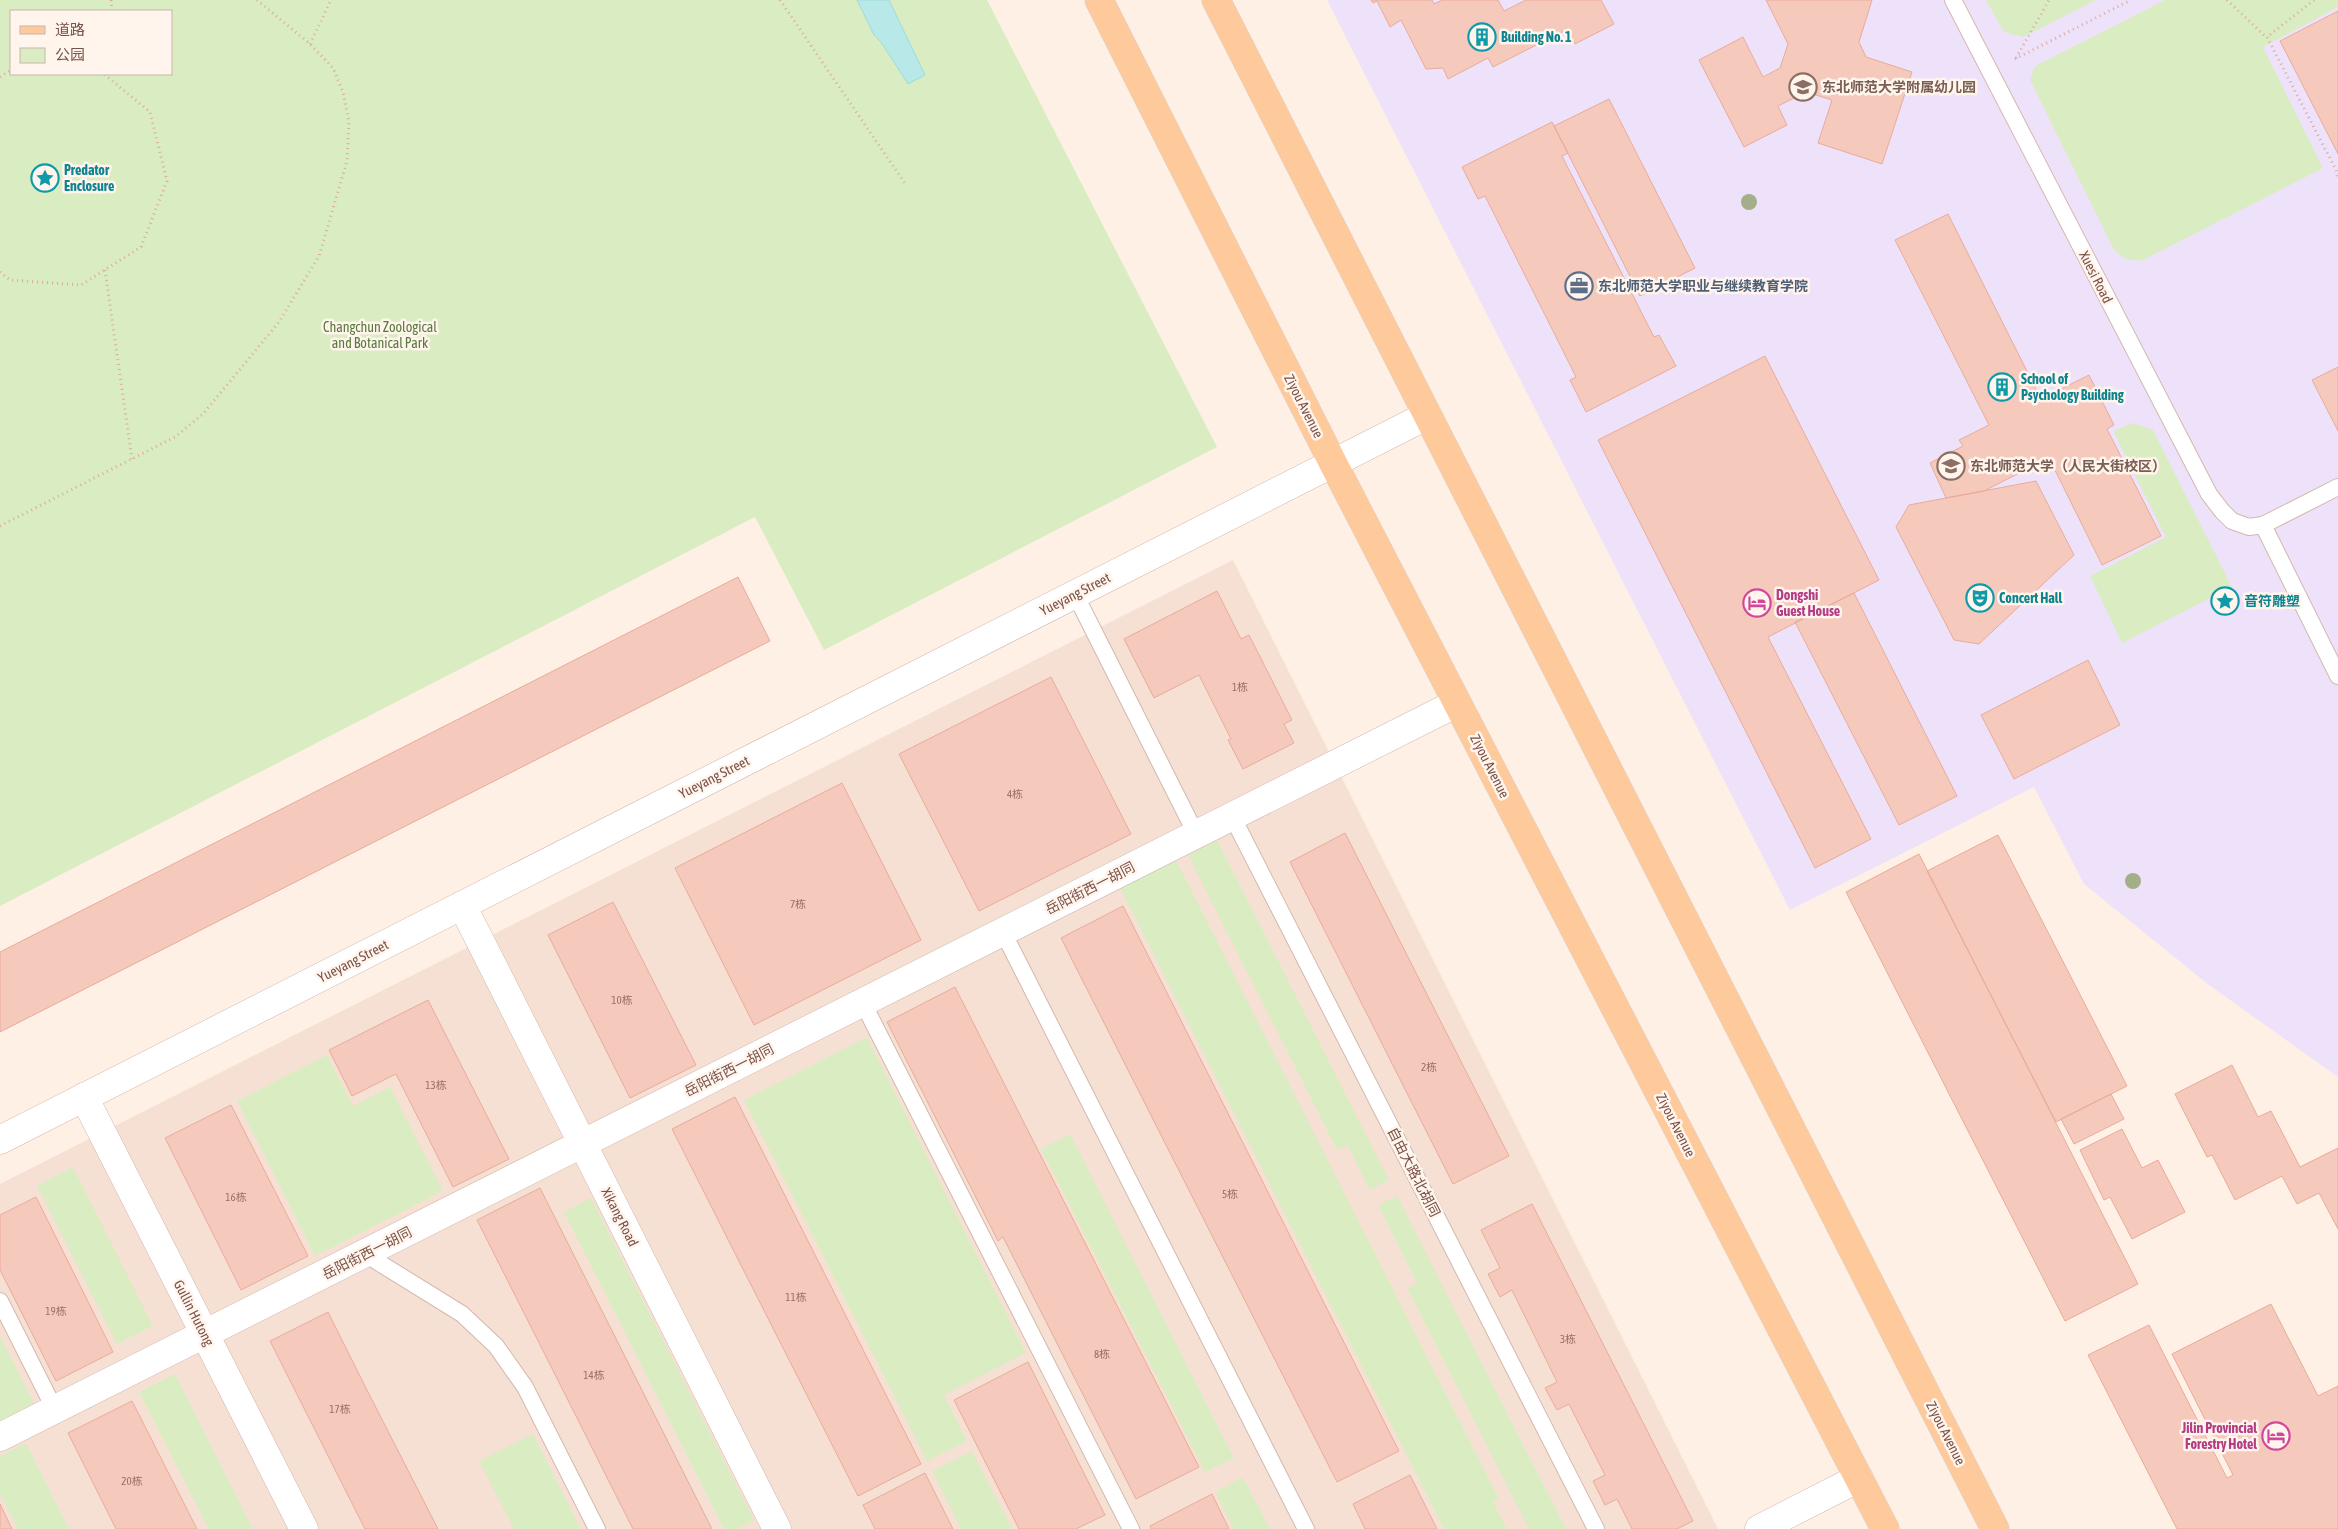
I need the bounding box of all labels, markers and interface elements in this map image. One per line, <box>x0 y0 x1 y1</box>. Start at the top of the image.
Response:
legend <box>10 10 172 75</box>
text: 道路 <box>55 21 85 38</box>
building icon: Building No. 1 <box>1467 22 1497 52</box>
place label: Building No. 1 <box>1501 29 1572 45</box>
text: 公园 <box>55 46 85 63</box>
school or university icon: 东北师范大学附属幼儿园 <box>1788 72 1818 102</box>
place label: 东北师范大学附属幼儿园 <box>1822 79 1976 95</box>
place label: Predator Enclosure <box>64 162 114 194</box>
place icon: Predator Enclosure <box>30 163 60 193</box>
street label: Xuesi Road <box>2076 248 2116 306</box>
office icon: 东北师范大学职业与继续教育学院 <box>1564 271 1594 301</box>
place label: 东北师范大学职业与继续教育学院 <box>1598 278 1808 294</box>
park label: Changchun Zoological and Botanical Park <box>323 319 437 351</box>
place label: School of Psychology Building <box>2021 371 2125 403</box>
street label: Ziyou Avenue <box>1281 372 1327 440</box>
building icon: School of Psychology Building <box>1987 372 2017 402</box>
school or university icon: 东北师范大学（人民大街校区） <box>1936 451 1966 481</box>
place label: 东北师范大学（人民大街校区） <box>1970 458 2166 474</box>
street label: Yueyang Street <box>1037 569 1113 619</box>
theatre icon: Concert Hall <box>1965 583 1995 613</box>
place icon: 音符雕塑 <box>2210 586 2240 616</box>
place label: Dongshi Guest House <box>1776 587 1840 619</box>
hotel icon: Dongshi Guest House <box>1742 588 1772 618</box>
place label: Concert Hall <box>1999 590 2062 606</box>
place label: 音符雕塑 <box>2244 593 2300 609</box>
house number: 1栋 <box>1232 681 1248 693</box>
street label: Ziyou Avenue <box>1467 732 1513 800</box>
street label: Yueyang Street <box>676 752 752 802</box>
house number: 4栋 <box>1007 788 1023 800</box>
street label: 岳阳街西一胡同 <box>1043 859 1137 917</box>
house number: 7栋 <box>790 898 806 910</box>
street label: Yueyang Street <box>315 936 391 986</box>
house number: 10栋 <box>611 994 633 1006</box>
street label: 岳阳街西一胡同 <box>682 1041 776 1099</box>
house number: 2栋 <box>1421 1061 1437 1073</box>
house number: 13栋 <box>425 1079 447 1091</box>
street label: Ziyou Avenue <box>1653 1091 1699 1159</box>
street label: 自由大路北胡同 <box>1385 1125 1443 1219</box>
street label: Xikang Road <box>598 1185 642 1249</box>
house number: 5栋 <box>1222 1188 1238 1200</box>
house number: 16栋 <box>225 1191 247 1203</box>
street label: 岳阳街西一胡同 <box>320 1224 414 1282</box>
street label: Gullin Hutong <box>171 1277 217 1349</box>
house number: 11栋 <box>785 1291 807 1303</box>
house number: 19栋 <box>45 1305 67 1317</box>
house number: 3栋 <box>1560 1333 1576 1345</box>
house number: 8栋 <box>1094 1348 1110 1360</box>
house number: 14栋 <box>583 1369 605 1381</box>
street label: Ziyou Avenue <box>1923 1399 1969 1467</box>
house number: 17栋 <box>329 1403 351 1415</box>
place label: Jilin Provincial Forestry Hotel <box>2181 1420 2257 1452</box>
hotel icon: Jilin Provincial Forestry Hotel <box>2261 1421 2291 1451</box>
house number: 20栋 <box>121 1475 143 1487</box>

